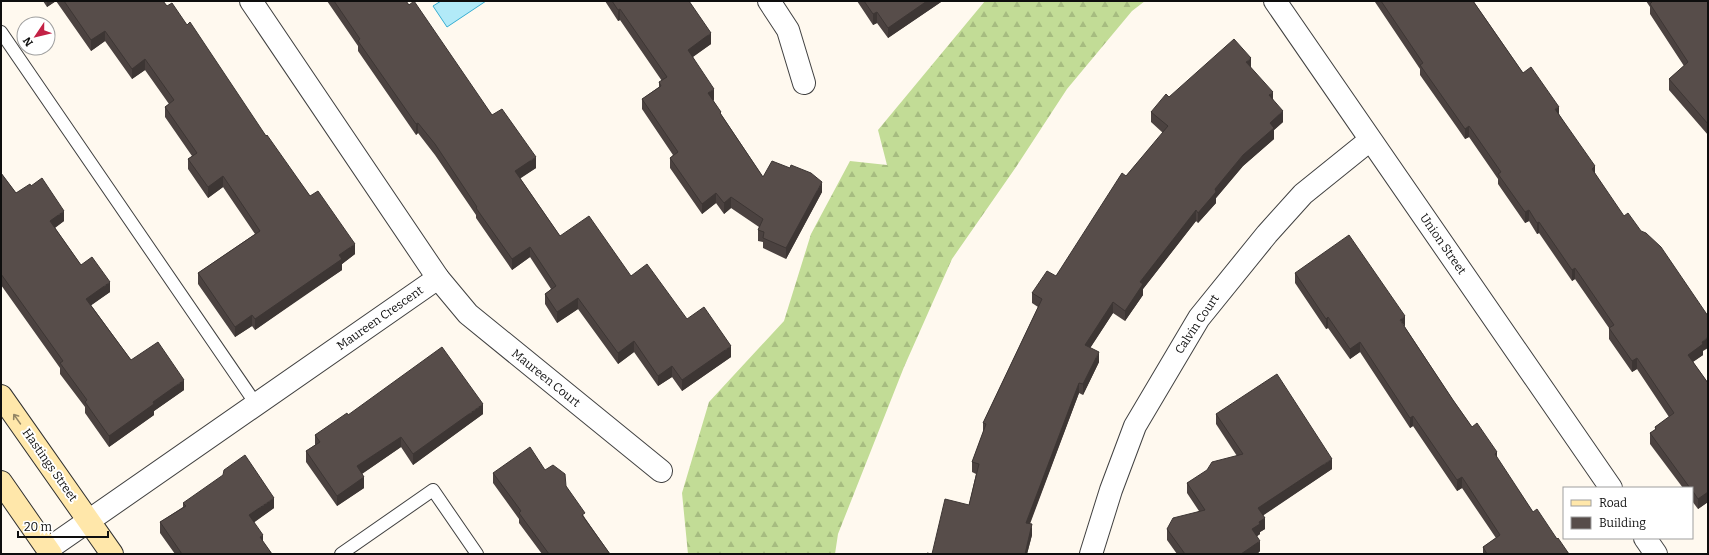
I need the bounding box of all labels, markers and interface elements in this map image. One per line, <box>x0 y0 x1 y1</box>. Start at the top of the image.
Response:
north arrow <box>16 16 56 56</box>
text: N <box>20 34 36 49</box>
street label: Union Street <box>1417 211 1469 278</box>
street label: Maureen Crescent <box>334 283 426 353</box>
street label: Calvin Court <box>1172 291 1222 356</box>
street label: Maureen Court <box>509 346 584 410</box>
one-way arrow <box>13 414 21 425</box>
street label: Hastings Street <box>20 426 81 505</box>
legend <box>1563 487 1693 539</box>
text: Road <box>1599 496 1627 510</box>
scale bar <box>18 513 108 539</box>
text: Building <box>1599 516 1646 530</box>
text: 20 m <box>24 520 53 534</box>

